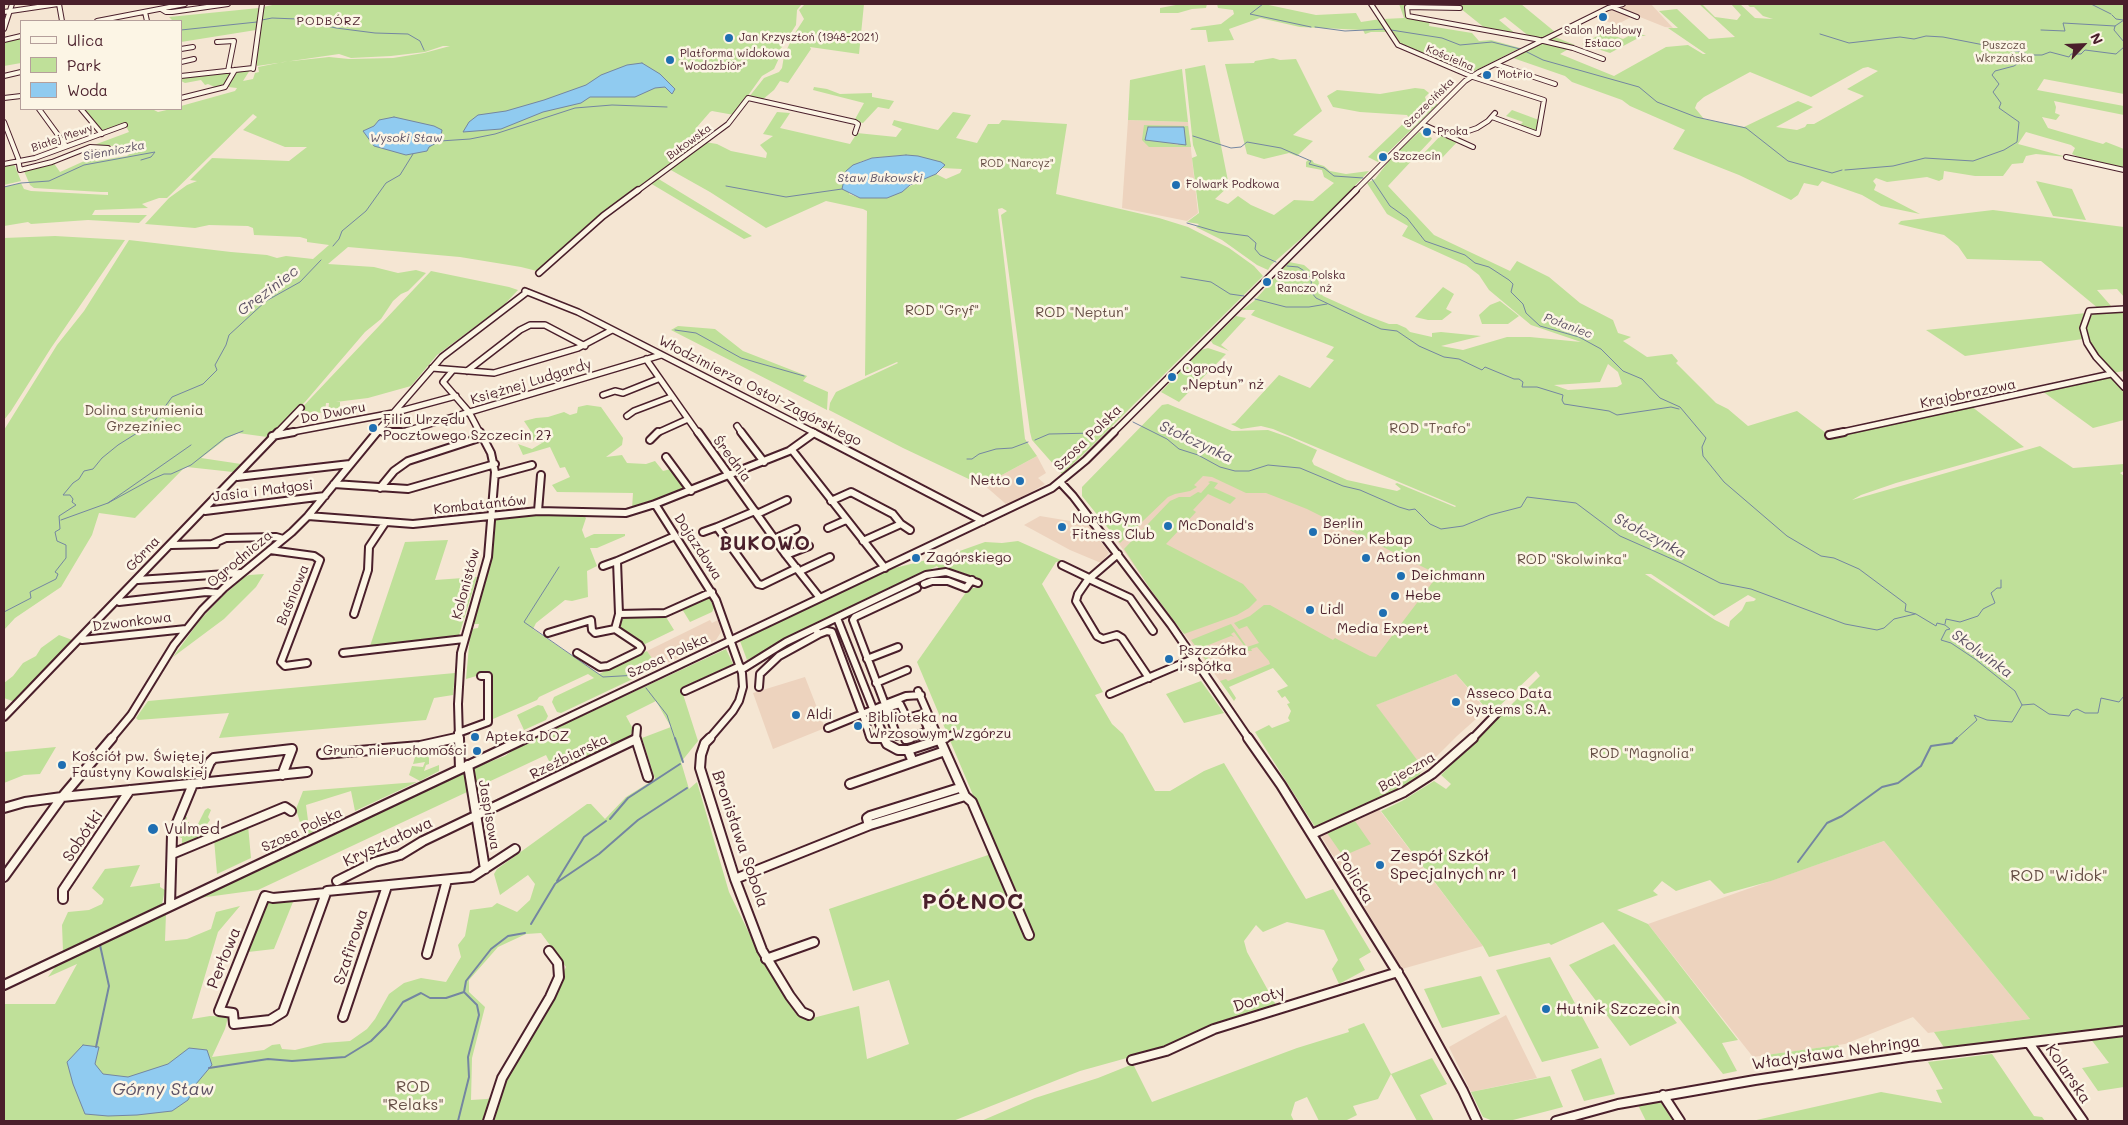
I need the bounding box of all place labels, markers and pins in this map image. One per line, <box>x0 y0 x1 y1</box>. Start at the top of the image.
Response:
marker: Salon Meblowy Estaco <box>1597 11 1609 23</box>
place label: Salon Meblowy Estaco <box>1564 24 1642 50</box>
place label: Jan Krzysztoń (1948-2021) <box>739 31 879 45</box>
marker: Jan Krzysztoń (1948-2021) <box>723 32 735 44</box>
place label: Platforma widokowa "Wodozbiór" <box>680 47 790 73</box>
marker: Platforma widokowa "Wodozbiór" <box>664 54 676 66</box>
place label: Motrio <box>1497 68 1533 82</box>
marker: Motrio <box>1481 69 1493 81</box>
place label: Proka <box>1437 125 1468 139</box>
marker: Proka <box>1421 126 1433 138</box>
place label: Szczecin <box>1393 150 1441 164</box>
marker: Szczecin <box>1377 151 1389 163</box>
place label: Folwark Podkowa <box>1186 178 1280 192</box>
marker: Folwark Podkowa <box>1170 179 1182 191</box>
place label: Szosa Polska Ranczo nż <box>1277 269 1346 295</box>
marker: Szosa Polska Ranczo nż <box>1261 276 1273 288</box>
place label: Ogrody „Neptun” nż <box>1182 361 1264 394</box>
marker: Ogrody „Neptun” nż <box>1166 371 1178 383</box>
place label: Filia Urzędu Pocztowego Szczecin 27 <box>383 412 551 444</box>
marker: Filia Urzędu Pocztowego Szczecin 27 <box>367 422 379 434</box>
place label: Netto <box>970 473 1010 489</box>
marker: Netto <box>1014 475 1026 487</box>
place label: NorthGym Fitness Club <box>1072 511 1155 544</box>
place label: Berlin Döner Kebap <box>1323 516 1412 548</box>
place label: McDonald's <box>1178 518 1254 534</box>
marker: McDonald's <box>1162 520 1174 532</box>
marker: NorthGym Fitness Club <box>1056 521 1068 533</box>
marker: Berlin Döner Kebap <box>1307 526 1319 538</box>
place label: Zagórskiego <box>926 550 1011 566</box>
place label: Action <box>1376 550 1420 566</box>
marker: Zagórskiego <box>910 552 922 564</box>
marker: Action <box>1360 552 1372 564</box>
place label: Deichmann <box>1411 568 1485 584</box>
marker: Deichmann <box>1395 570 1407 582</box>
place label: Hebe <box>1405 588 1441 604</box>
marker: Hebe <box>1389 590 1401 602</box>
place label: Lidl <box>1320 602 1344 618</box>
marker: Lidl <box>1304 604 1316 616</box>
marker: Media Expert <box>1377 607 1389 619</box>
place label: Media Expert <box>1337 621 1429 637</box>
place label: Pszczółka i spółka <box>1179 643 1247 676</box>
marker: Pszczółka i spółka <box>1163 653 1175 665</box>
place label: Asseco Data Systems S.A. <box>1466 686 1552 719</box>
marker: Asseco Data Systems S.A. <box>1450 696 1462 708</box>
place label: Aldi <box>806 707 832 723</box>
marker: Aldi <box>790 709 802 721</box>
place label: Biblioteka na Wrzosowym Wzgórzu <box>868 710 1011 742</box>
marker: Biblioteka na Wrzosowym Wzgórzu <box>852 720 864 732</box>
place label: Apteka DOZ <box>485 729 569 745</box>
marker: Apteka DOZ <box>469 731 481 743</box>
place label: Gruno nieruchomości <box>323 743 467 759</box>
marker: Gruno nieruchomości <box>471 745 483 757</box>
place label: Kościół pw. Świętej Faustyny Kowalskiej <box>72 749 208 782</box>
marker: Kościół pw. Świętej Faustyny Kowalskiej <box>56 759 68 771</box>
place label: Vulmed <box>164 819 220 839</box>
marker: Vulmed <box>146 822 160 836</box>
place label: Zespół Szkół Specjalnych nr 1 <box>1390 846 1517 884</box>
marker: Zespół Szkół Specjalnych nr 1 <box>1374 859 1386 871</box>
place label: Hutnik Szczecin <box>1556 999 1680 1019</box>
marker: Hutnik Szczecin <box>1540 1003 1552 1015</box>

